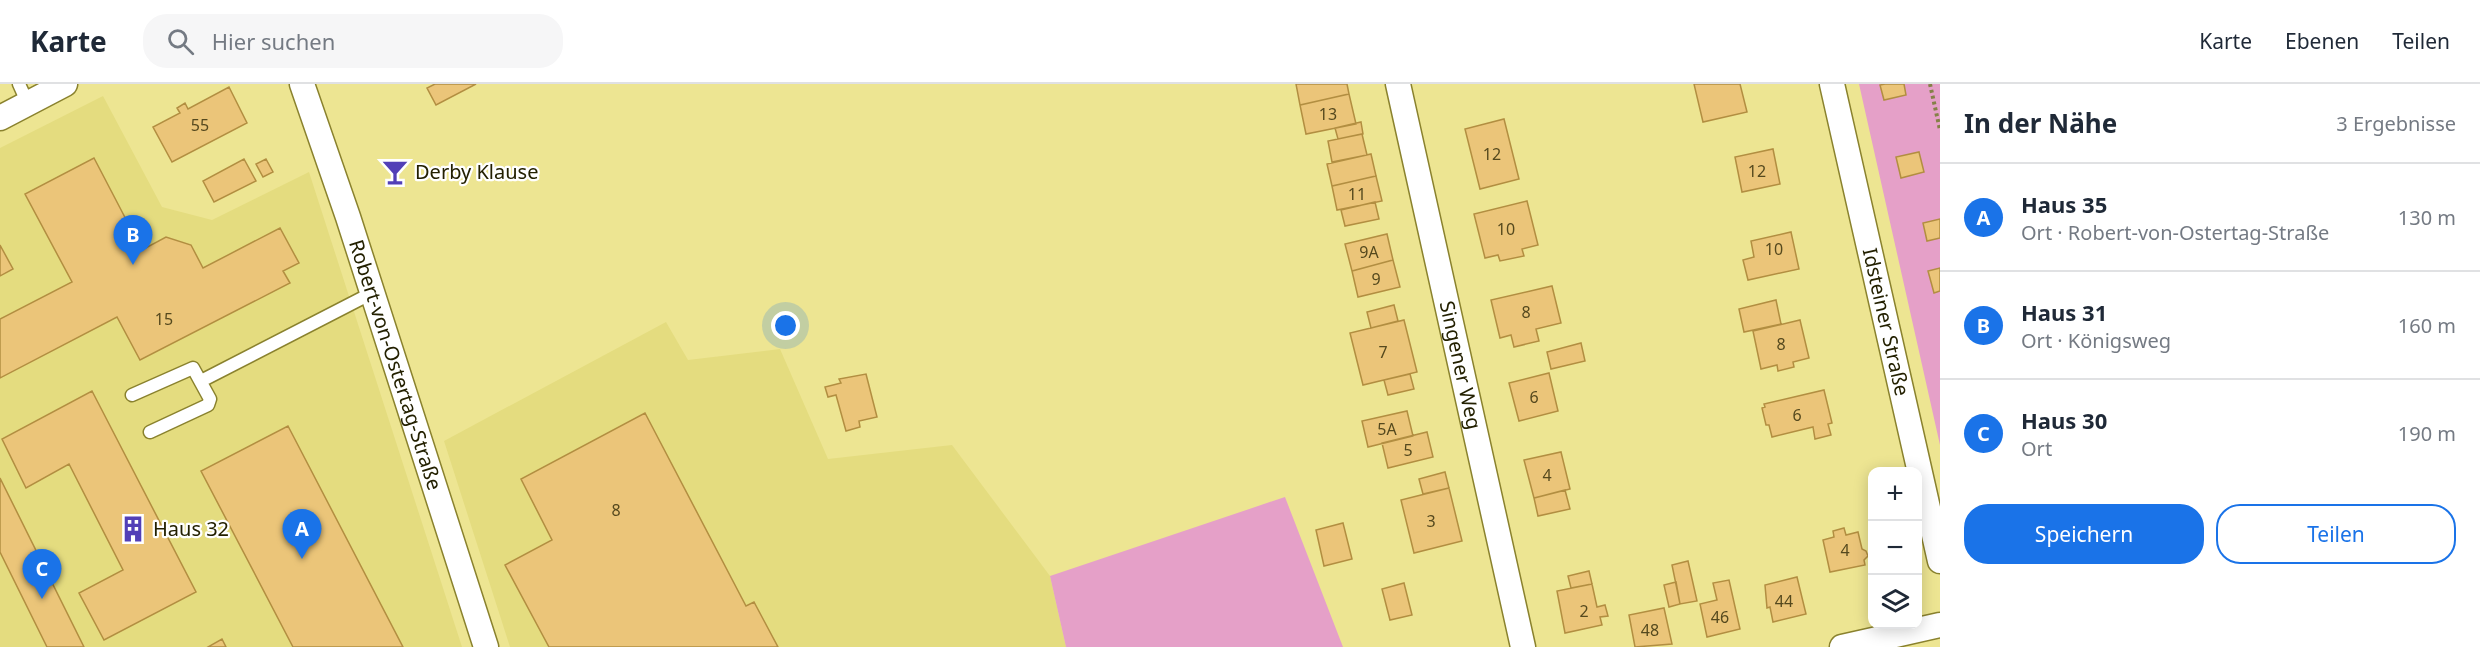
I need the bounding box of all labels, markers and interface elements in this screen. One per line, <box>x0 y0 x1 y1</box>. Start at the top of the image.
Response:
search box <box>143 14 563 68</box>
text: Karte <box>30 22 107 60</box>
icon: search <box>164 25 197 58</box>
text: Hier suchen <box>212 26 335 56</box>
text: Karte <box>2199 27 2252 55</box>
text: Ebenen <box>2285 27 2359 55</box>
text: Teilen <box>2392 27 2450 55</box>
house number: 13 <box>1319 103 1337 125</box>
text: In der Nähe <box>1964 105 2117 141</box>
text: 3 Ergebnisse <box>2336 110 2456 137</box>
house number: 55 <box>191 114 209 136</box>
house number: 12 <box>1483 143 1501 165</box>
bar icon: Derby Klause <box>380 157 410 187</box>
place label: Derby Klause <box>415 158 538 185</box>
house number: 12 <box>1748 160 1766 182</box>
house number: 11 <box>1348 183 1366 205</box>
text: Haus 35 <box>2021 189 2107 219</box>
text: A <box>1977 204 1990 231</box>
text: 130 m <box>2398 204 2456 231</box>
pin: B <box>114 216 152 265</box>
house number: 10 <box>1497 218 1515 240</box>
text: Ort · Robert-von-Ostertag-Straße <box>2021 219 2329 246</box>
street label: Robert-von-Ostertag-Straße <box>343 236 449 493</box>
house number: 10 <box>1765 238 1783 260</box>
house number: 9A <box>1359 241 1379 263</box>
street label: Idsteiner Straße <box>1857 245 1916 398</box>
house number: 9 <box>1371 268 1381 290</box>
text: Haus 31 <box>2021 297 2107 327</box>
street label: Singener Weg <box>1434 298 1488 432</box>
house number: 8 <box>1521 301 1531 323</box>
house number: 15 <box>155 308 173 330</box>
your location <box>771 311 800 340</box>
text: B <box>1977 312 1990 339</box>
text: 160 m <box>2398 312 2456 339</box>
text: Ort · Königsweg <box>2021 327 2171 354</box>
house number: 8 <box>1776 333 1786 355</box>
house number: 7 <box>1378 341 1388 363</box>
house number: 6 <box>1529 386 1539 408</box>
house number: 6 <box>1792 404 1802 426</box>
text: Haus 30 <box>2021 405 2107 435</box>
house number: 5A <box>1377 418 1397 440</box>
text: C <box>1977 420 1990 447</box>
text: 190 m <box>2398 420 2456 447</box>
text: Ort <box>2021 435 2052 462</box>
house number: 5 <box>1403 439 1413 461</box>
house number: 4 <box>1542 464 1552 486</box>
map controls <box>1868 467 1922 629</box>
button: + <box>1868 467 1922 521</box>
house number: 8 <box>611 499 621 521</box>
button: Speichern <box>1964 504 2204 564</box>
button: Teilen <box>2216 504 2456 564</box>
pin: A <box>282 510 322 559</box>
house number: 3 <box>1426 510 1436 532</box>
building icon: Haus 32 <box>118 514 148 544</box>
place label: Haus 32 <box>153 515 229 542</box>
button: − <box>1868 521 1922 575</box>
house number: 4 <box>1840 539 1850 561</box>
pin: C <box>22 550 62 599</box>
button: layers <box>1868 575 1922 629</box>
house number: 44 <box>1775 590 1793 612</box>
house number: 2 <box>1579 600 1589 622</box>
house number: 46 <box>1711 606 1729 628</box>
house number: 48 <box>1641 619 1659 641</box>

